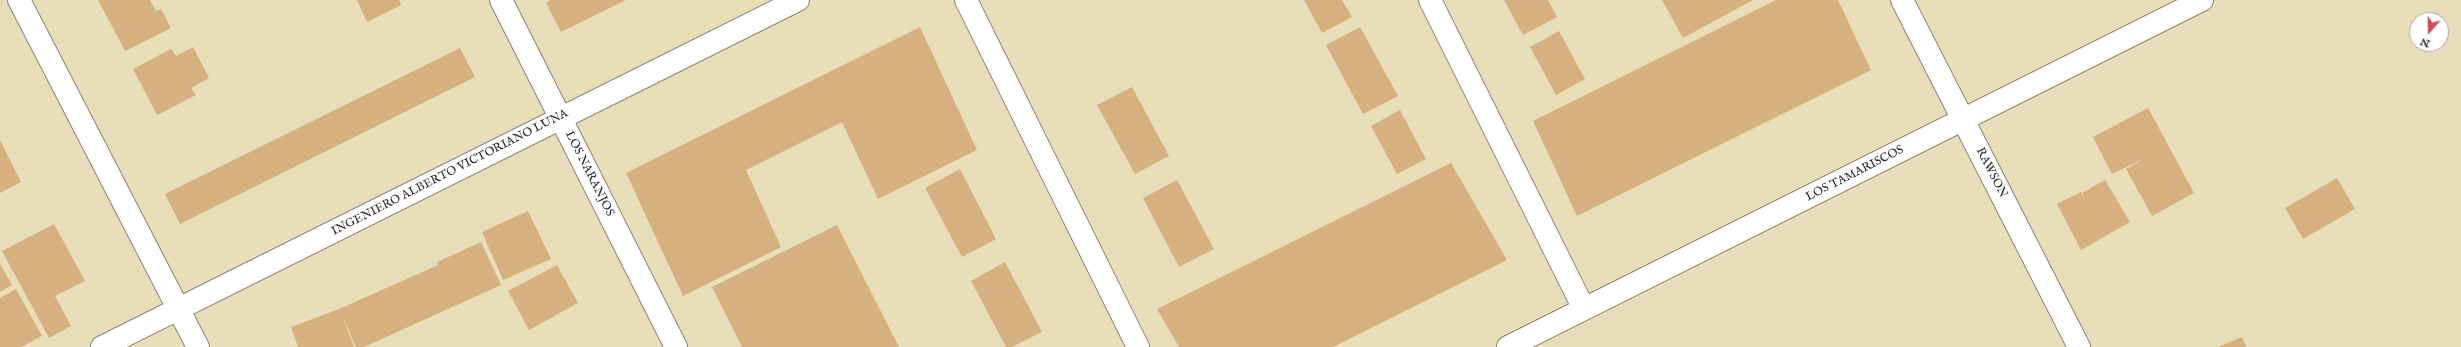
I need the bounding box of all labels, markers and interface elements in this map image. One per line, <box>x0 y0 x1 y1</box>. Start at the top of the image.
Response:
north arrow <box>2409 12 2449 52</box>
text: N <box>2418 34 2432 51</box>
street label: INGENIERO ALBERTO VICTORIANO LUNA <box>329 107 571 239</box>
street label: LOS NARANJOS <box>561 129 617 219</box>
street label: LOS TAMARISCOS <box>1804 143 1906 205</box>
street label: RAWSON <box>1972 145 2010 201</box>

